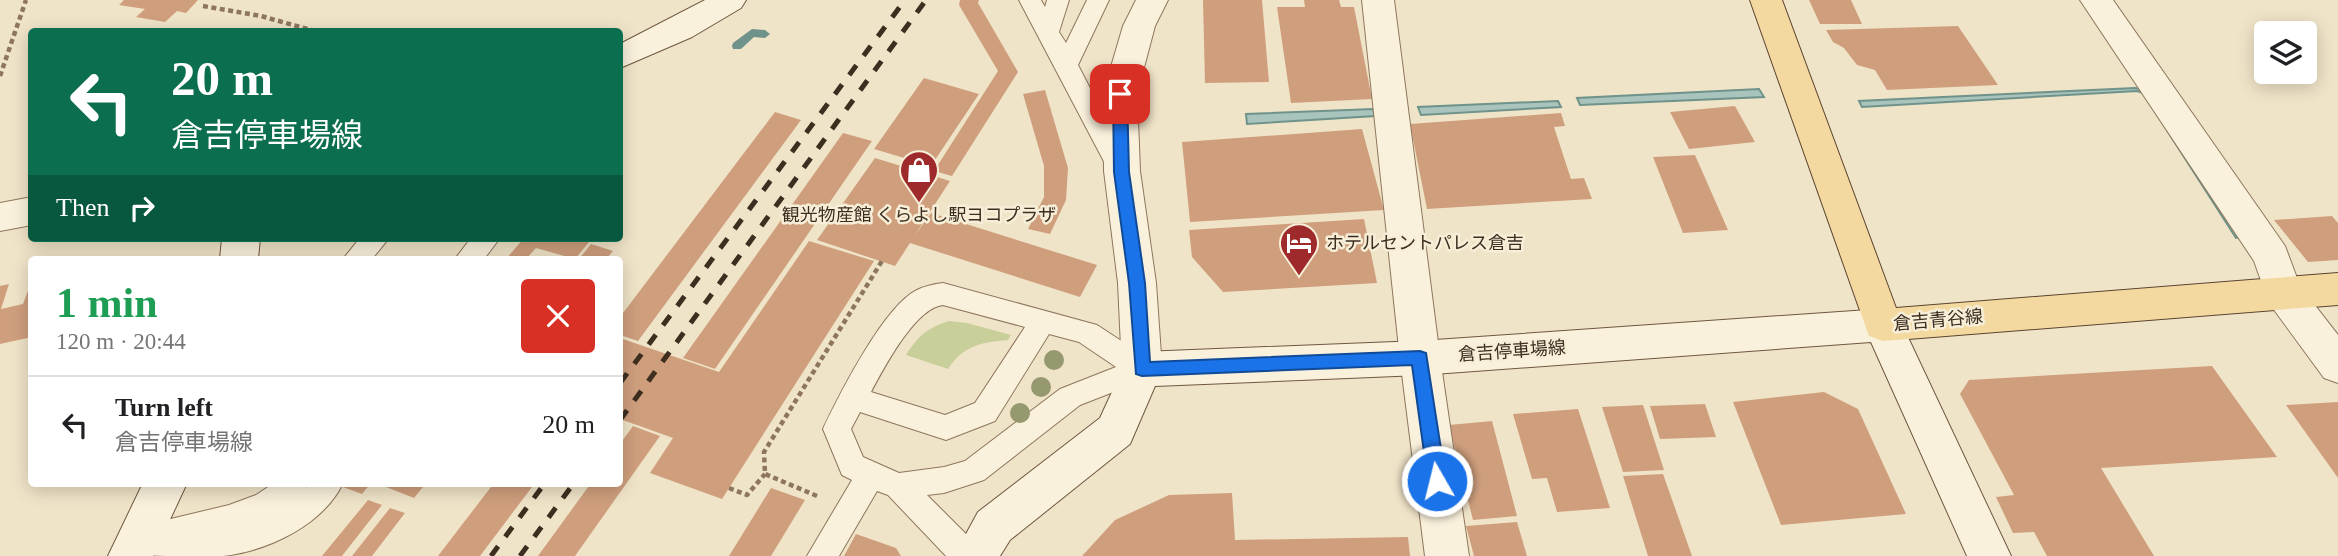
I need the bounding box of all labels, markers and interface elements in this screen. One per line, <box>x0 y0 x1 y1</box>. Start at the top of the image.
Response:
map controls <box>2254 21 2317 84</box>
button: layers <box>2254 21 2317 84</box>
text: 20 m <box>171 51 273 106</box>
icon: left <box>56 56 147 147</box>
pin <box>1090 64 1150 124</box>
icon: arrive <box>1101 75 1139 113</box>
text: 倉吉停車場線 <box>171 117 363 153</box>
shop icon: 観光物産館 くらよし駅ヨコプラザ <box>898 149 940 204</box>
icon: right <box>123 189 161 227</box>
text: Then <box>56 193 109 222</box>
place label: 観光物産館 くらよし駅ヨコプラザ <box>782 205 1056 225</box>
hotel icon: ホテルセントパレス倉吉 <box>1278 222 1320 277</box>
place label: ホテルセントパレス倉吉 <box>1326 233 1524 253</box>
button: close <box>521 279 595 353</box>
text: 1 min <box>56 280 158 326</box>
street label: 倉吉青谷線 <box>1892 306 1984 334</box>
text: 120 m · 20:44 <box>56 329 186 354</box>
street label: 倉吉停車場線 <box>1457 337 1567 365</box>
text: Turn left <box>115 393 213 422</box>
icon: left <box>56 406 94 444</box>
text: 20 m <box>542 410 595 439</box>
text: 倉吉停車場線 <box>115 430 253 455</box>
position arrow <box>1400 444 1474 518</box>

